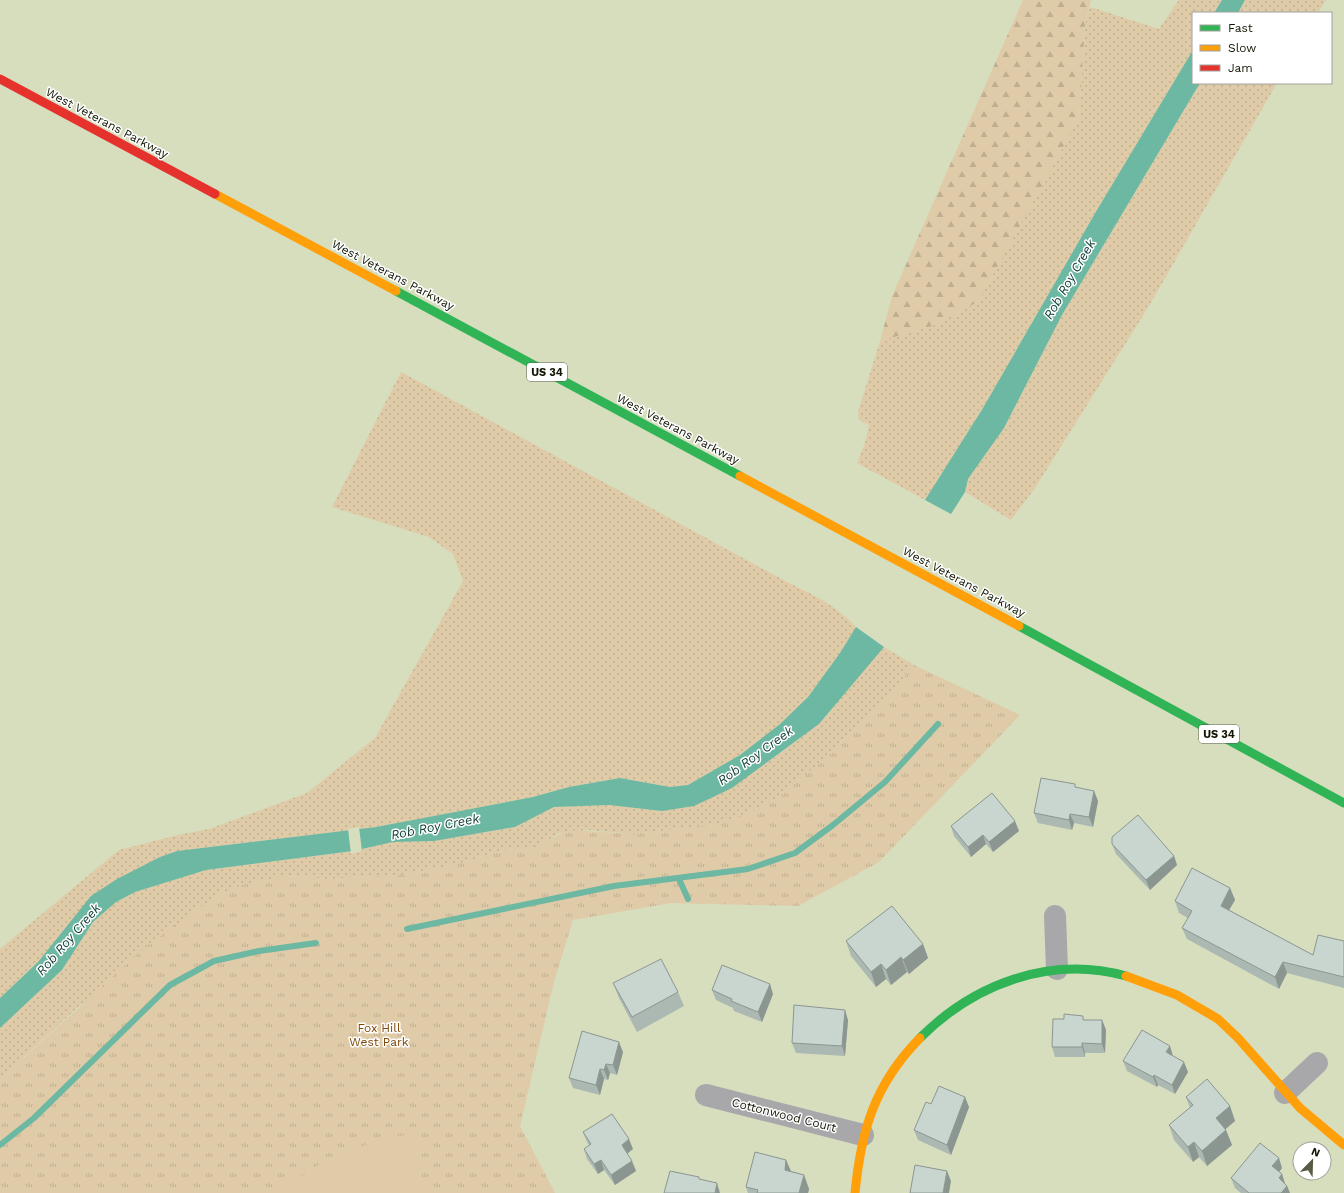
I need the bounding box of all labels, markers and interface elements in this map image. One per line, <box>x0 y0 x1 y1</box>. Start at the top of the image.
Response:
legend <box>1192 12 1332 84</box>
text: Fast <box>1228 21 1253 35</box>
text: Slow <box>1228 41 1256 55</box>
text: Jam <box>1228 61 1253 75</box>
street label: West Veterans Parkway <box>43 85 171 162</box>
water label: Rob Roy Creek <box>1041 236 1099 322</box>
street label: West Veterans Parkway <box>329 237 457 314</box>
road number: US 34 <box>527 363 567 381</box>
street label: West Veterans Parkway <box>614 391 742 468</box>
street label: West Veterans Parkway <box>900 544 1028 621</box>
water label: Rob Roy Creek <box>715 722 797 788</box>
road number: US 34 <box>1199 725 1239 743</box>
water label: Rob Roy Creek <box>390 810 481 842</box>
water label: Rob Roy Creek <box>33 900 104 978</box>
park label: Fox Hill West Park <box>349 1021 409 1049</box>
street label: Cottonwood Court <box>730 1095 838 1135</box>
north arrow <box>1292 1141 1332 1181</box>
text: N <box>1309 1145 1322 1160</box>

